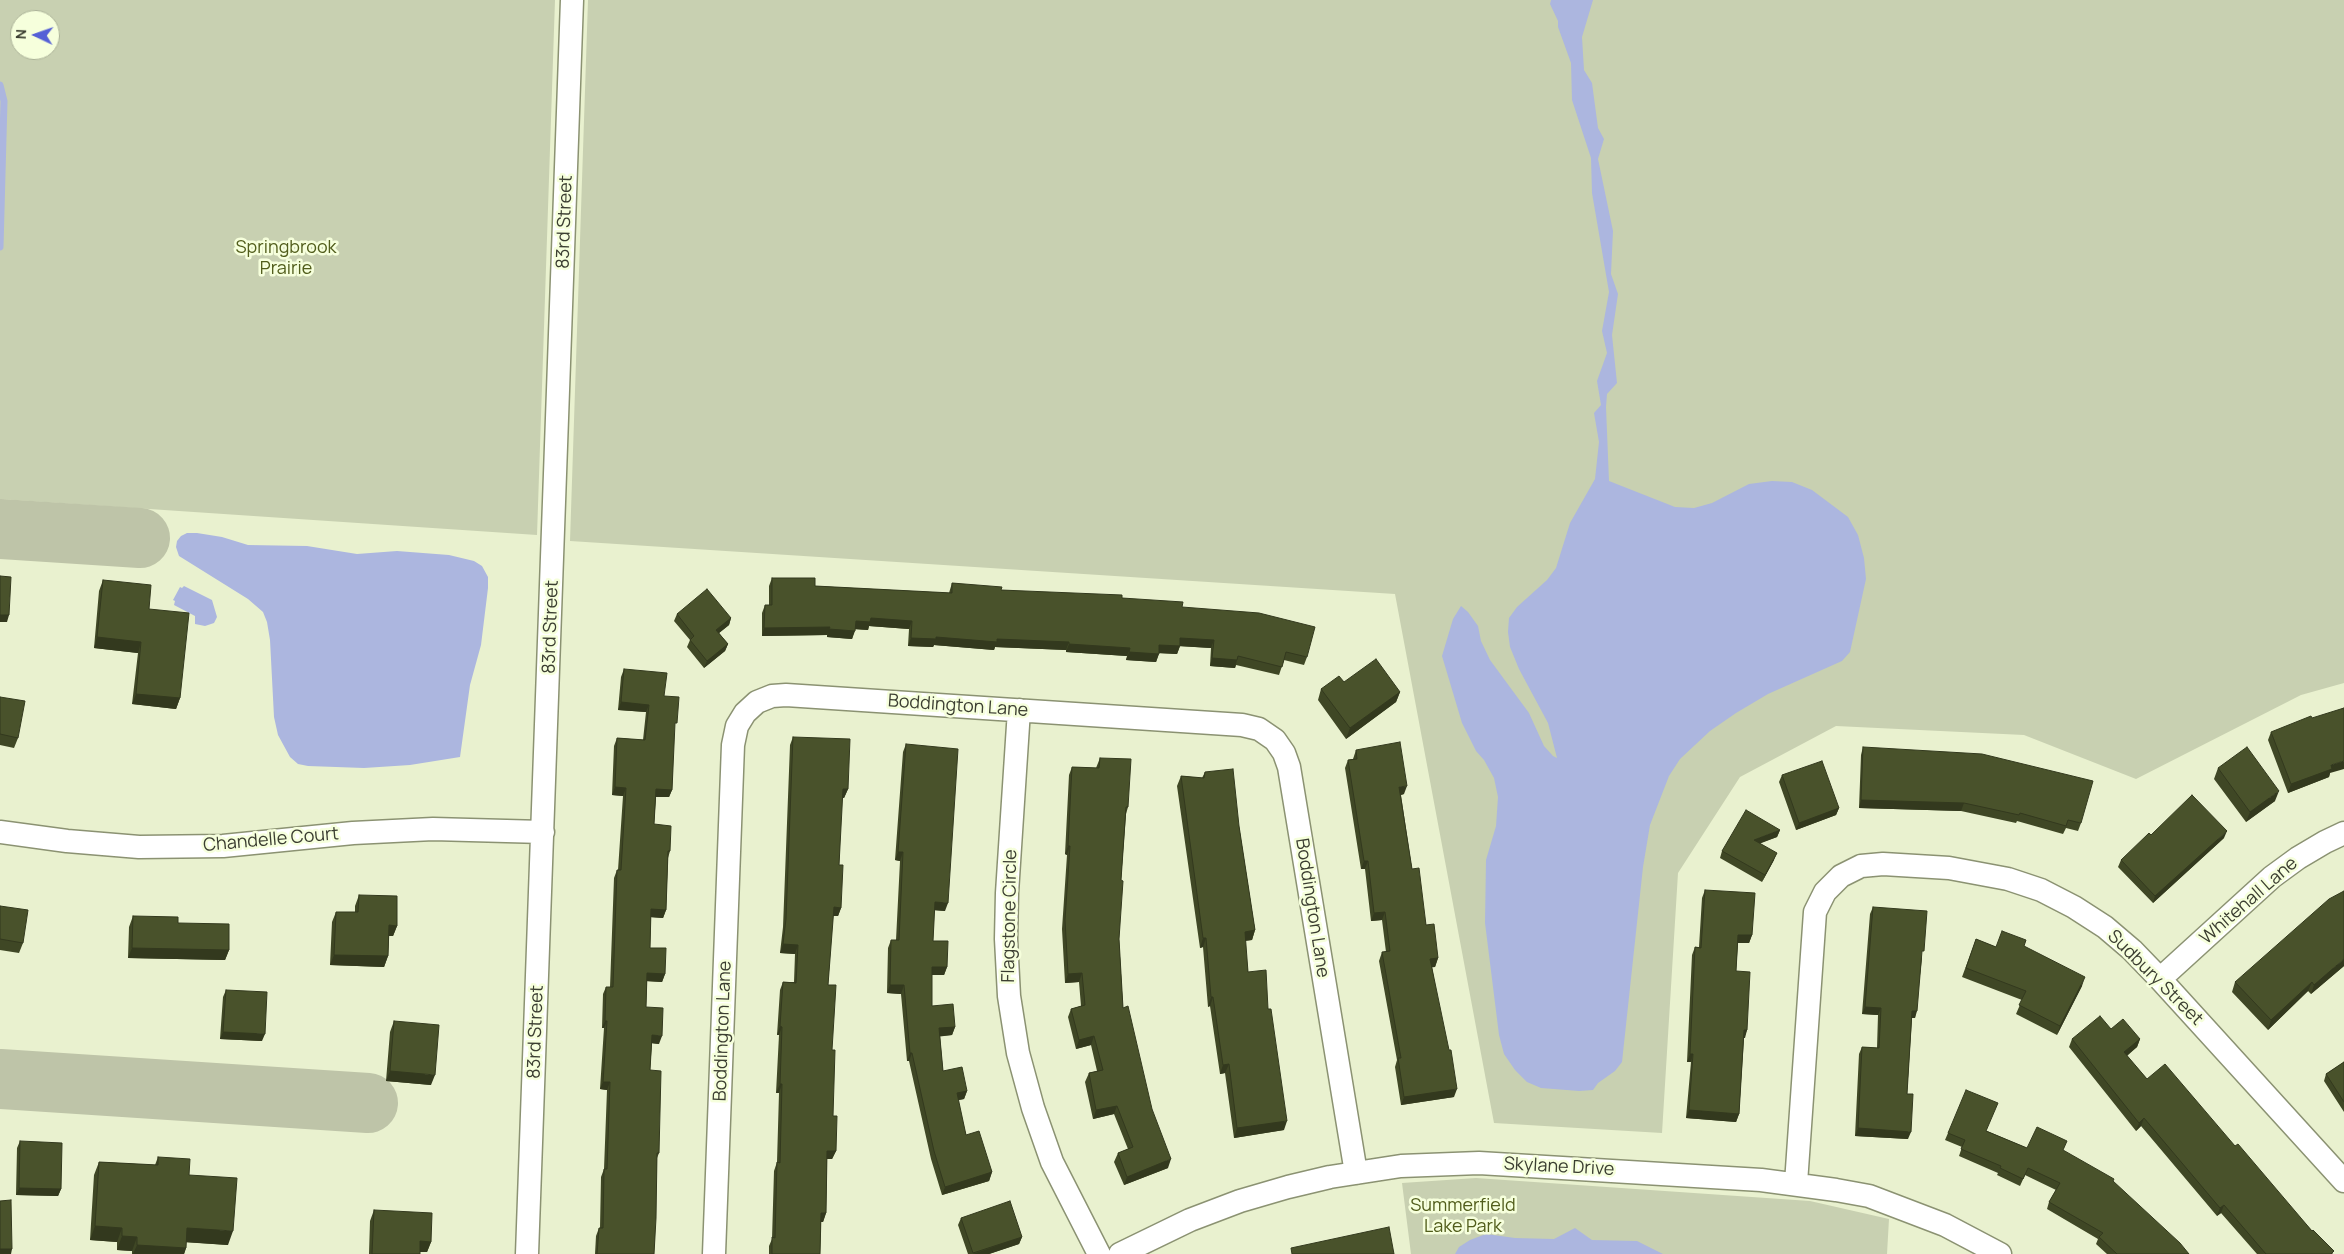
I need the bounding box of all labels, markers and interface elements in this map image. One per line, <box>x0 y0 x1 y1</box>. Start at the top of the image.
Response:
north arrow <box>10 10 60 60</box>
text: N <box>11 29 30 40</box>
street label: 83rd Street <box>553 175 577 269</box>
park label: Springbrook Prairie <box>236 237 336 280</box>
street label: 83rd Street <box>539 580 563 674</box>
street label: Boddington Lane <box>887 690 1029 722</box>
street label: Chandelle Court <box>202 823 340 857</box>
street label: Boddington Lane <box>1290 837 1334 979</box>
street label: Flagstone Circle <box>998 849 1022 983</box>
street label: Whitehall Lane <box>2196 853 2302 949</box>
street label: Sudbury Street <box>2103 926 2207 1030</box>
street label: Boddington Lane <box>710 960 736 1102</box>
street label: 83rd Street <box>524 985 548 1079</box>
street label: Skylane Drive <box>1503 1153 1615 1181</box>
park label: Summerfield Lake Park <box>1410 1195 1516 1238</box>

